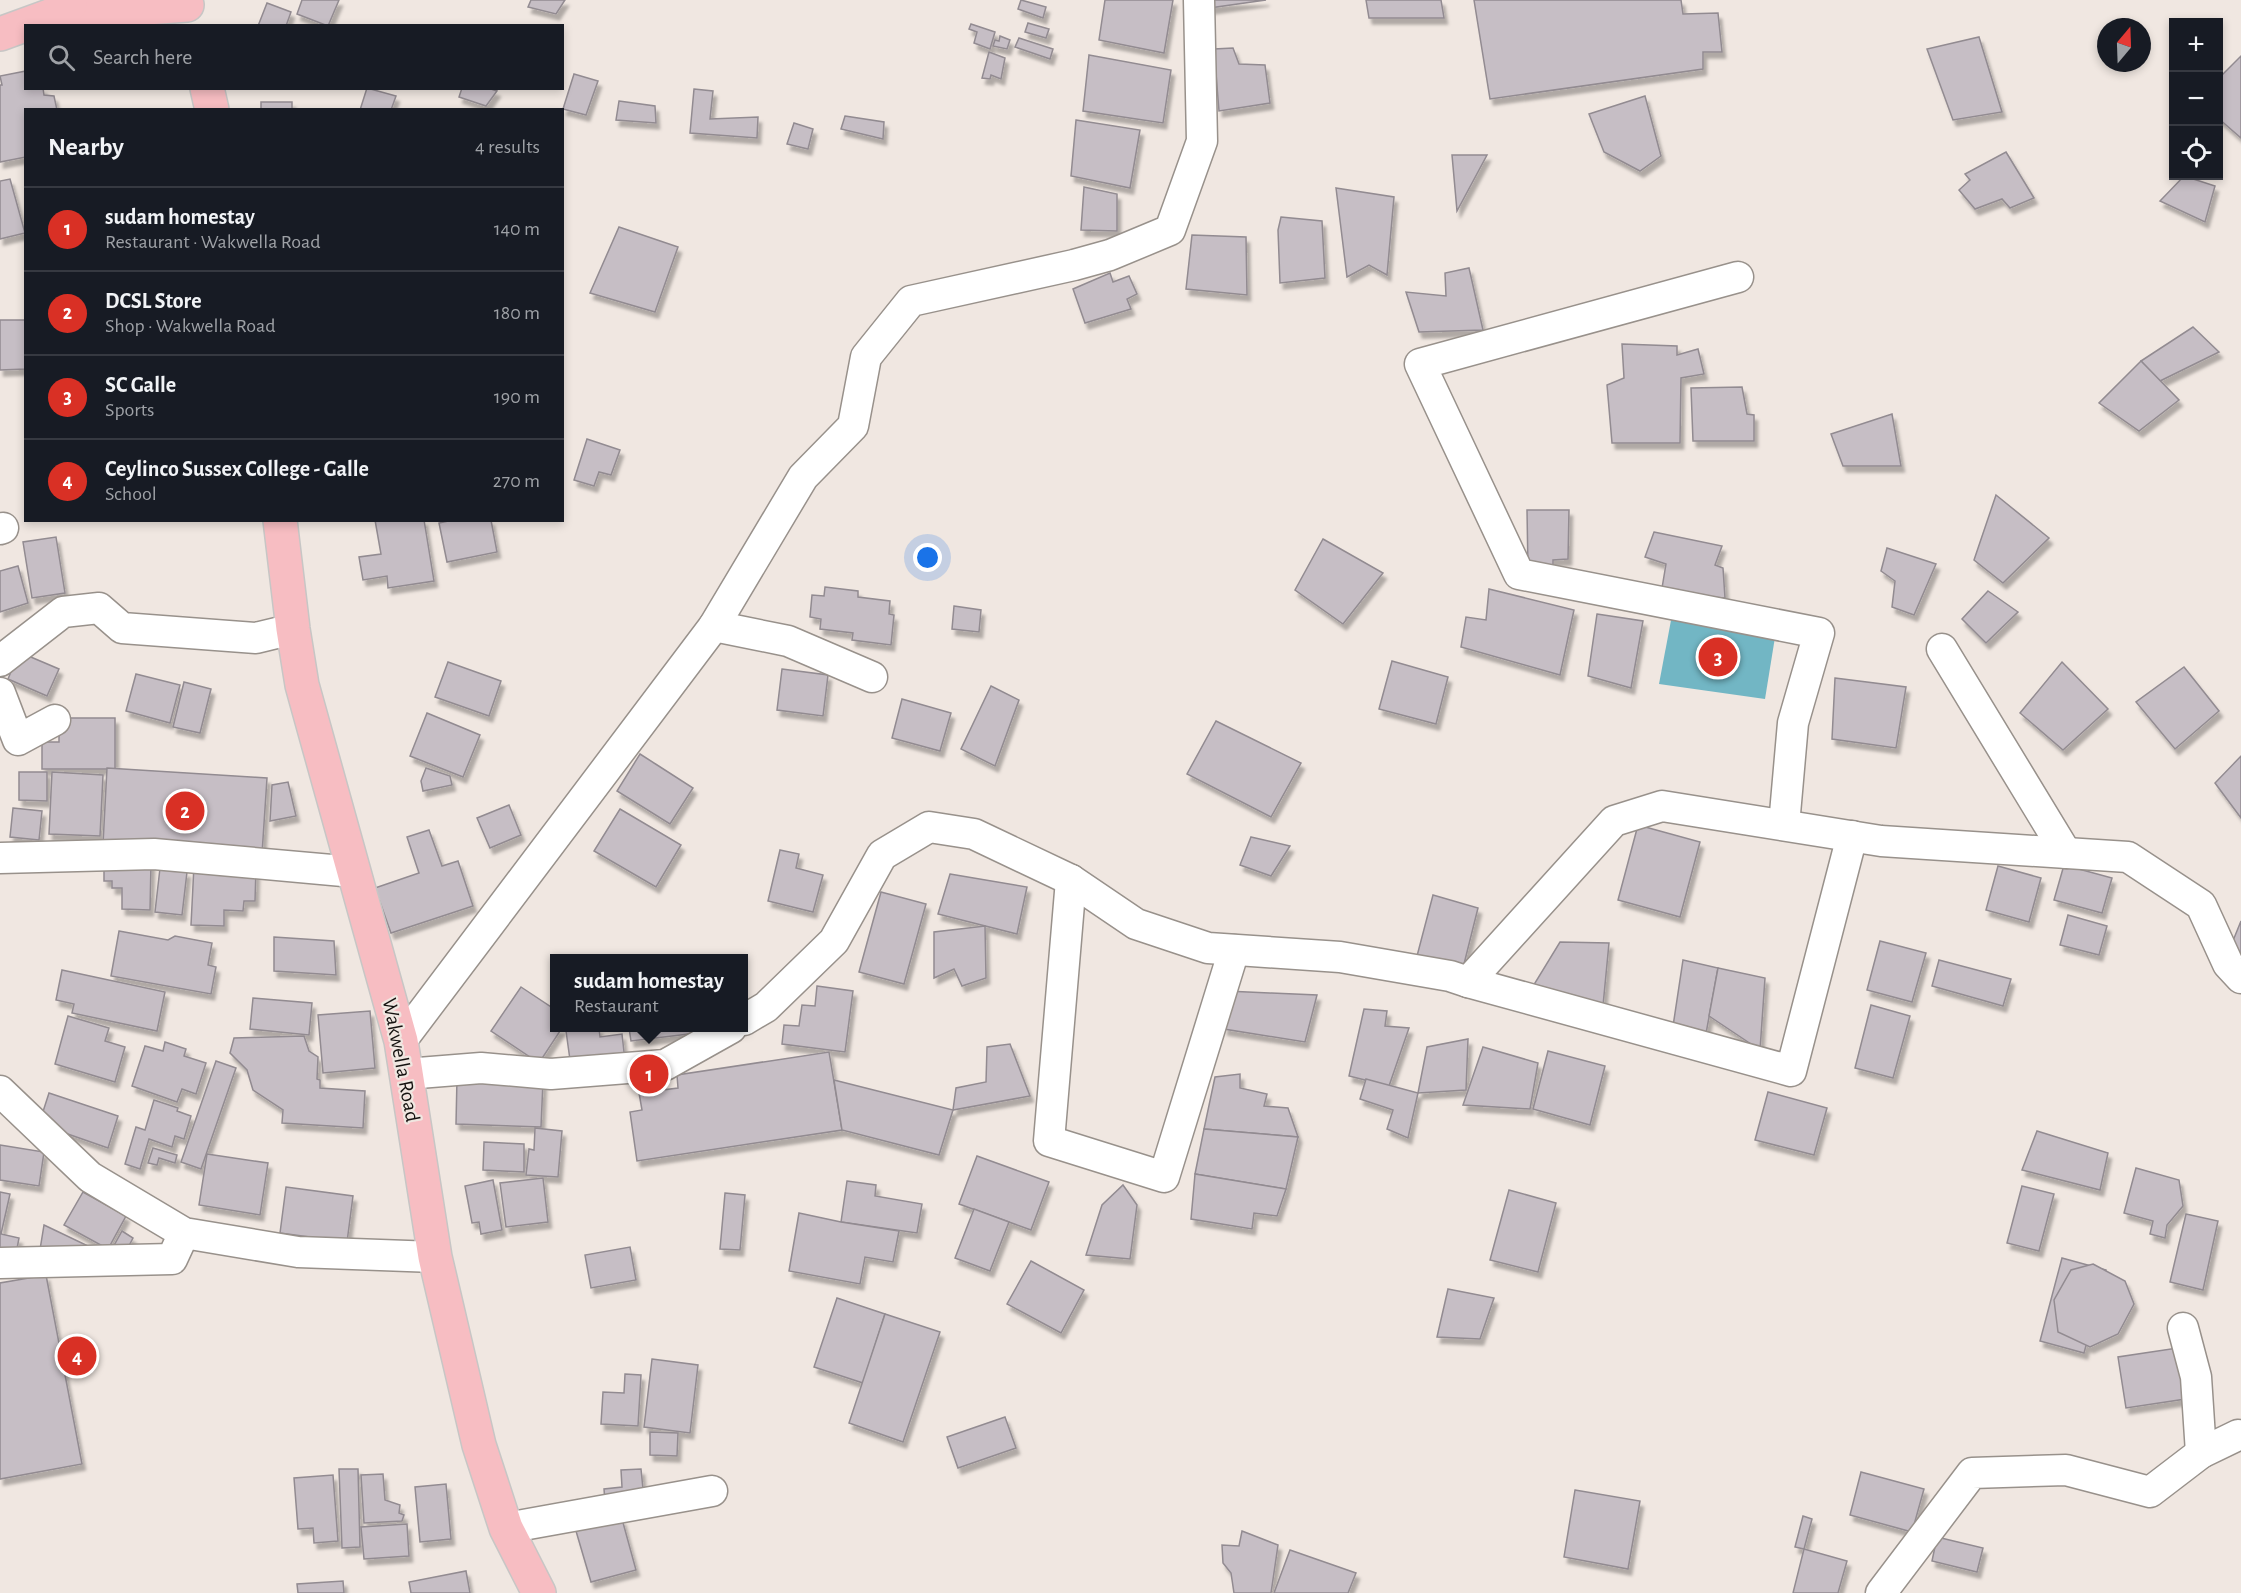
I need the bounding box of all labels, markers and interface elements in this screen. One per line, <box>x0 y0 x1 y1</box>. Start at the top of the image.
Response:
north arrow <box>2097 18 2151 72</box>
map controls <box>2169 18 2223 180</box>
button: + <box>2169 18 2223 72</box>
search box <box>24 24 564 90</box>
icon: search <box>45 41 78 74</box>
text: Search here <box>93 46 192 68</box>
button: − <box>2169 72 2223 126</box>
button: locate <box>2169 126 2223 180</box>
text: Nearby <box>48 134 124 160</box>
text: 4 results <box>475 137 540 157</box>
text: sudam homestay <box>105 206 255 228</box>
text: 1 <box>64 219 71 239</box>
text: 140 m <box>494 219 540 239</box>
text: Restaurant · Wakwella Road <box>105 232 321 252</box>
text: DCSL Store <box>105 290 202 312</box>
text: 2 <box>63 303 72 323</box>
text: 180 m <box>494 303 540 323</box>
text: Shop · Wakwella Road <box>105 316 276 336</box>
text: SC Galle <box>105 374 176 396</box>
text: 3 <box>63 387 72 407</box>
text: 190 m <box>494 387 540 407</box>
text: Sports <box>105 400 154 420</box>
text: Ceylinco Sussex College - Galle <box>105 458 369 480</box>
text: 4 <box>62 471 73 491</box>
text: 270 m <box>493 471 540 491</box>
text: School <box>105 484 157 504</box>
your location <box>913 543 942 572</box>
pin: 3 <box>1698 634 1738 680</box>
pin: 2 <box>166 788 204 834</box>
popup <box>550 954 748 1032</box>
text: sudam homestay <box>574 970 724 992</box>
street label: Wakwella Road <box>379 996 423 1124</box>
text: Restaurant <box>574 996 659 1016</box>
pin: 1 <box>630 1052 668 1096</box>
pin: 4 <box>58 1334 97 1378</box>

